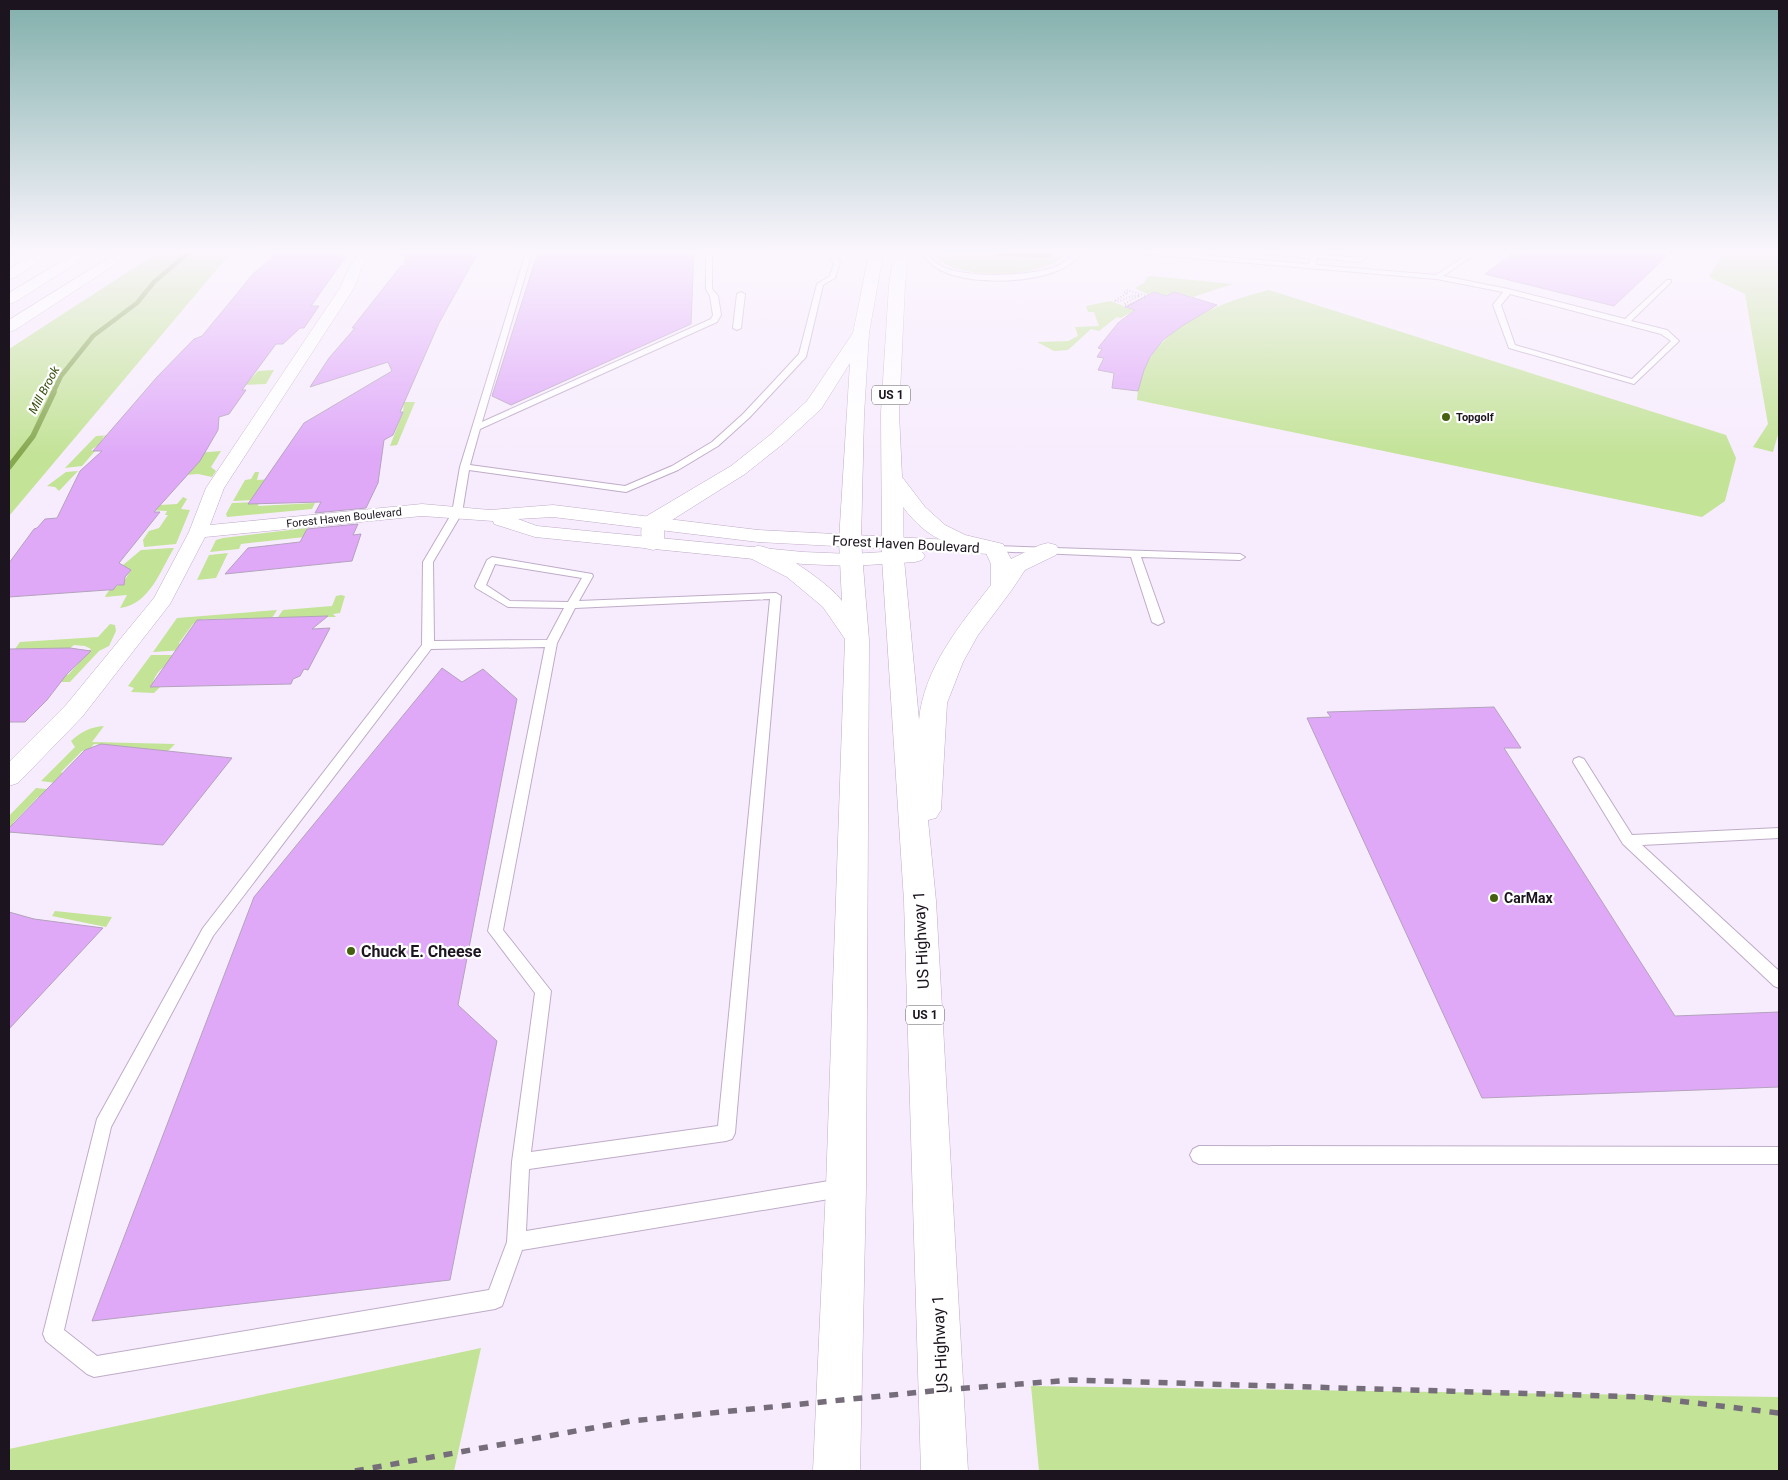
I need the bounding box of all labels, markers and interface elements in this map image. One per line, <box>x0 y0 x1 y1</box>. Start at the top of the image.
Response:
water label: Mill Brook <box>26 363 63 416</box>
road number: US 1 <box>872 386 910 404</box>
marker: Topgolf <box>1440 411 1452 423</box>
place label: Topgolf <box>1456 411 1494 424</box>
street label: Forest Haven Boulevard <box>286 505 402 531</box>
street label: Forest Haven Boulevard <box>832 532 980 556</box>
place label: CarMax <box>1504 890 1554 906</box>
street label: US Highway 1 <box>909 891 933 989</box>
marker: CarMax <box>1488 892 1500 904</box>
place label: Chuck E. Cheese <box>361 942 482 961</box>
marker: Chuck E. Cheese <box>345 945 357 957</box>
road number: US 1 <box>906 1006 944 1024</box>
street label: US Highway 1 <box>928 1295 952 1393</box>

